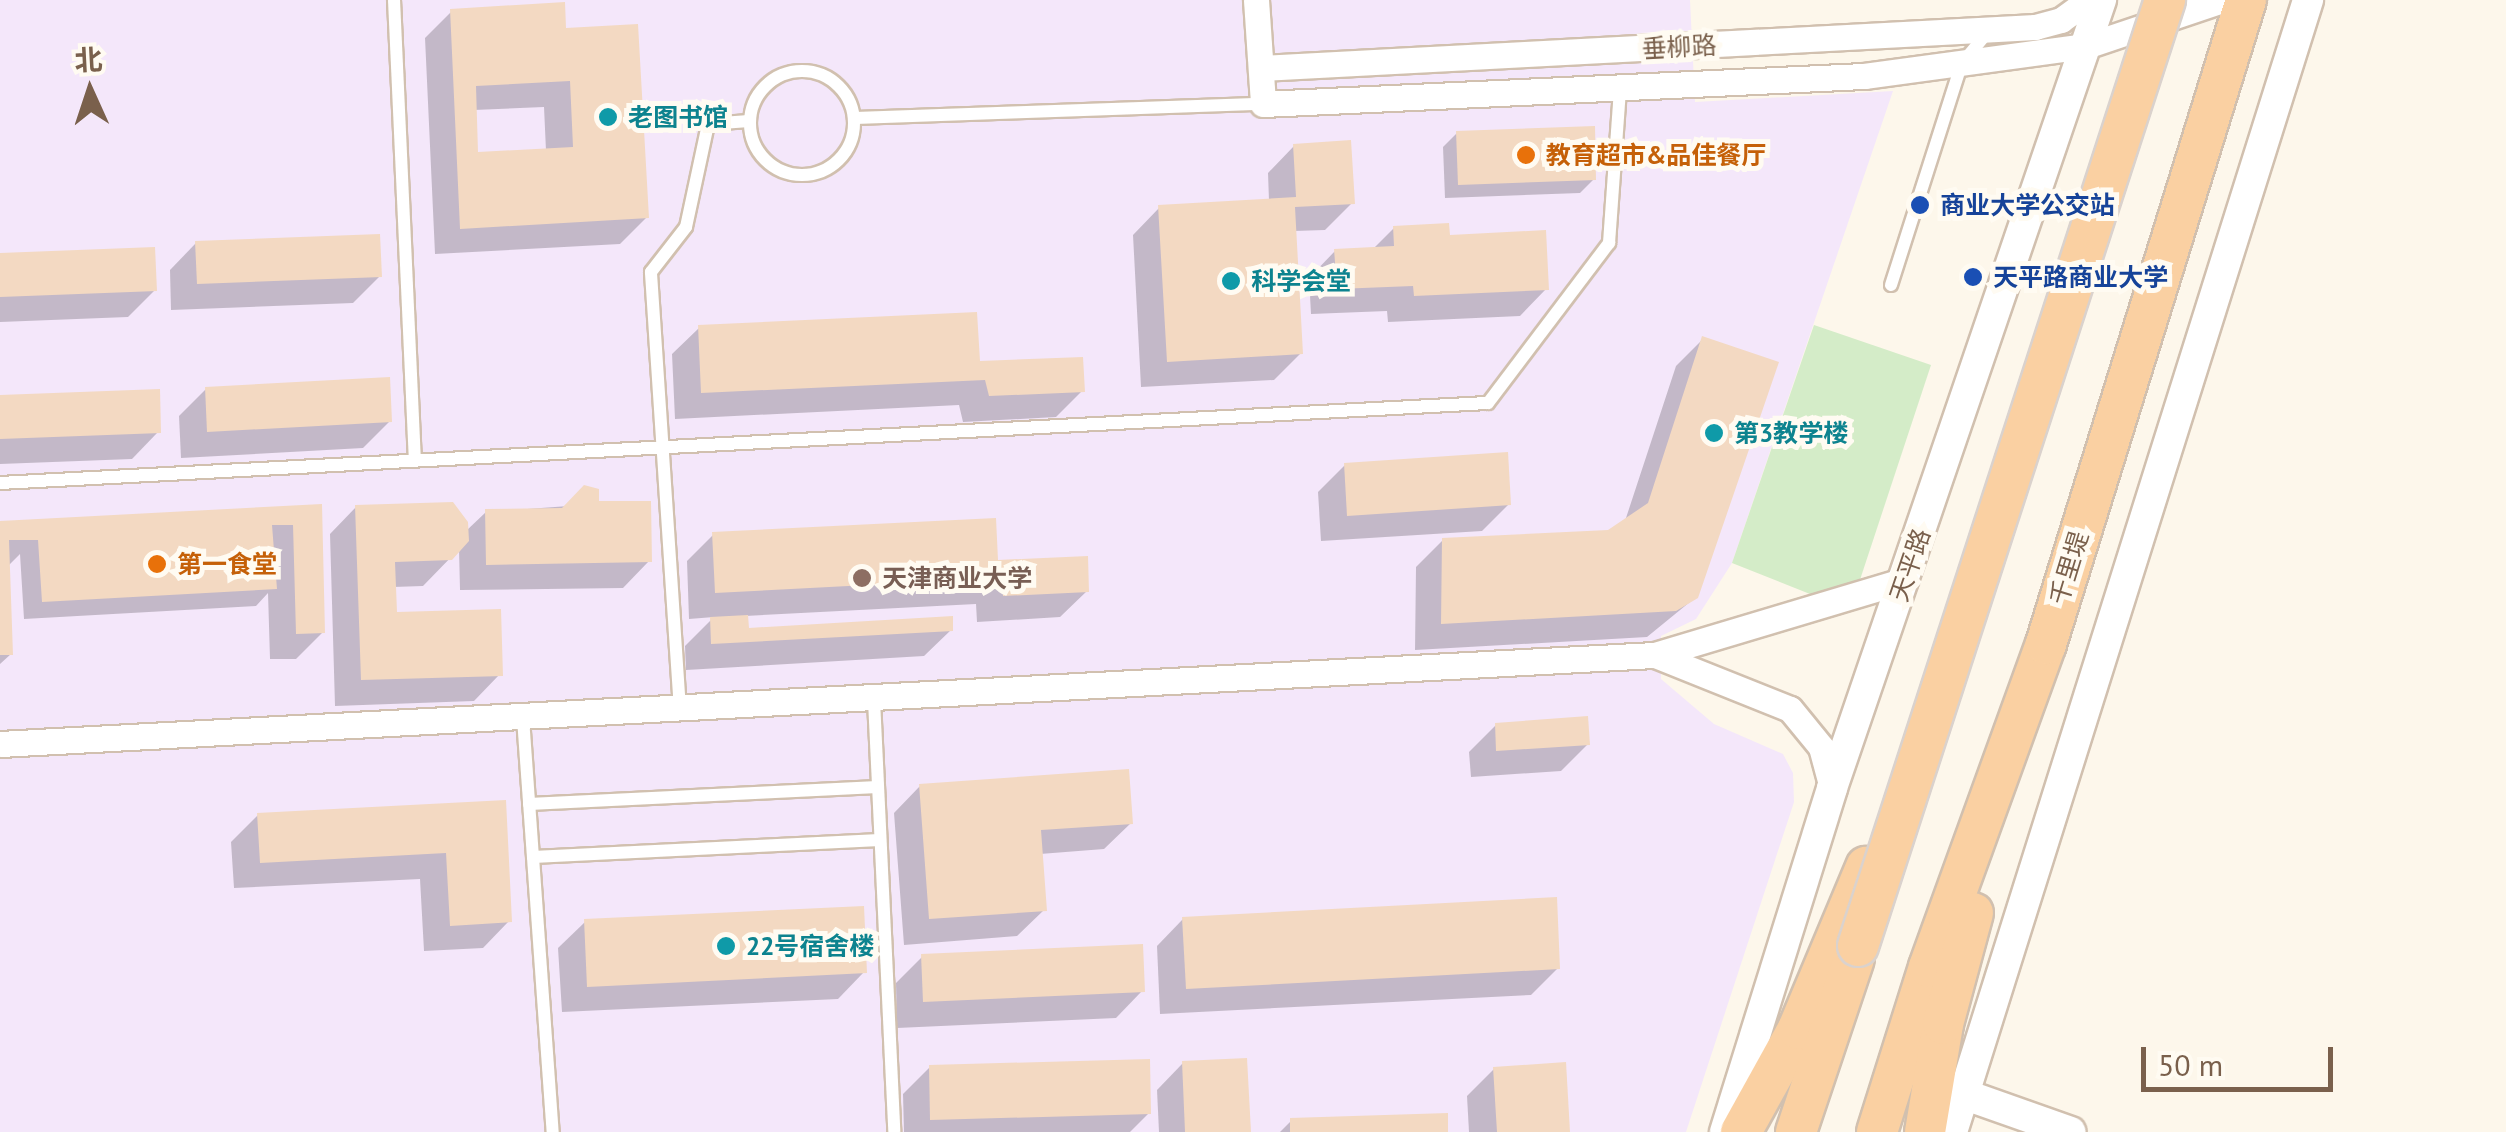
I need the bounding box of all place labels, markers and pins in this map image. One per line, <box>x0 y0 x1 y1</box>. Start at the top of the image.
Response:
place label: 老图书馆 <box>628 102 728 132</box>
marker: 老图书馆 <box>597 106 619 128</box>
place label: 教育超市&品佳餐厅 <box>1546 140 1766 170</box>
marker: 教育超市&品佳餐厅 <box>1515 144 1537 166</box>
place label: 商业大学公交站 <box>1940 190 2115 220</box>
marker: 商业大学公交站 <box>1909 194 1931 216</box>
place label: 天平路商业大学 <box>1993 262 2168 292</box>
place label: 科学会堂 <box>1251 266 1351 296</box>
marker: 天平路商业大学 <box>1962 266 1984 288</box>
marker: 科学会堂 <box>1220 270 1242 292</box>
place label: 第3教学楼 <box>1734 418 1848 448</box>
marker: 第3教学楼 <box>1703 422 1725 444</box>
place label: 第一食堂 <box>177 549 277 579</box>
marker: 第一食堂 <box>146 553 168 575</box>
place label: 天津商业大学 <box>882 563 1032 593</box>
marker: 天津商业大学 <box>851 567 873 589</box>
place label: 22号宿舍楼 <box>746 931 874 961</box>
marker: 22号宿舍楼 <box>715 935 737 957</box>

